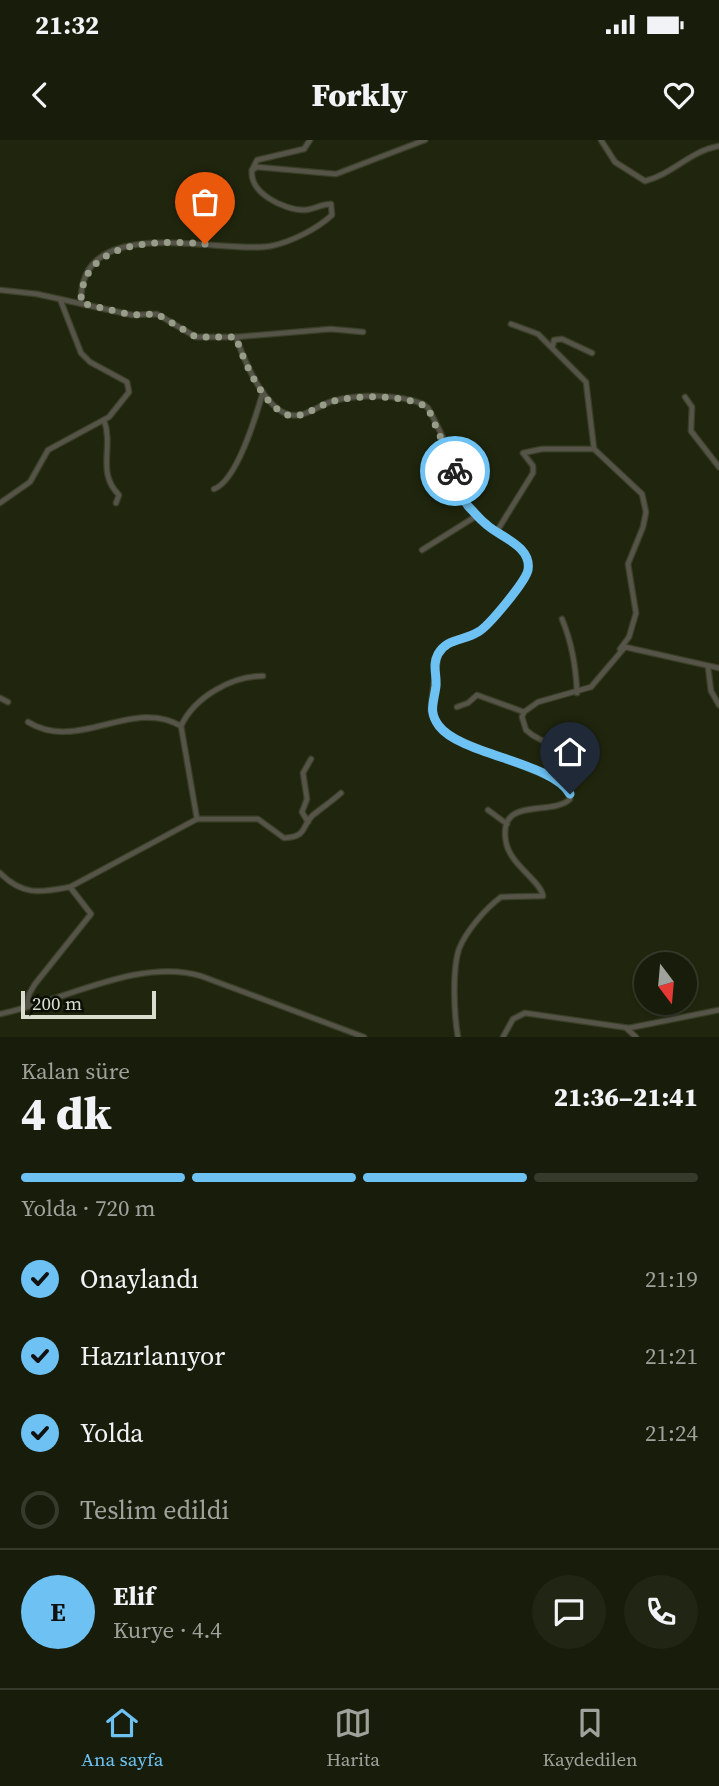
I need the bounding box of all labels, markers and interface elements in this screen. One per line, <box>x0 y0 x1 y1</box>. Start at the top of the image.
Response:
text: 21:32 <box>35 7 99 43</box>
text: Forkly <box>311 73 408 117</box>
icon: back <box>21 76 59 114</box>
icon: heart <box>660 76 698 114</box>
pin <box>175 172 235 244</box>
icon: bag <box>186 183 224 221</box>
courier <box>420 436 490 506</box>
icon: bike <box>436 452 474 490</box>
pin <box>540 722 600 794</box>
icon: home <box>551 733 589 771</box>
north arrow <box>634 952 696 1015</box>
map controls <box>634 952 697 1015</box>
scale bar <box>21 988 156 1020</box>
text: 200 m <box>32 990 82 1016</box>
text: Kalan süre <box>21 1055 130 1087</box>
text: 21:36–21:41 <box>554 1079 698 1115</box>
text: 4 dk <box>21 1081 112 1144</box>
text: Yolda · 720 m <box>21 1192 155 1224</box>
icon: check <box>21 1260 59 1298</box>
text: Onaylandı <box>80 1261 199 1297</box>
text: 21:19 <box>645 1263 698 1295</box>
icon: check <box>21 1337 59 1375</box>
text: Hazırlanıyor <box>80 1338 225 1374</box>
text: 21:21 <box>645 1340 698 1372</box>
icon: check <box>21 1414 59 1452</box>
text: Yolda <box>80 1415 144 1451</box>
text: 21:24 <box>645 1417 698 1449</box>
text: Teslim edildi <box>80 1492 229 1528</box>
button: chat <box>532 1575 606 1649</box>
button: phone <box>624 1575 698 1649</box>
text: Elif <box>113 1578 155 1614</box>
text: E <box>50 1594 66 1630</box>
text: Kurye · 4.4 <box>113 1614 222 1646</box>
tab: Ana sayfa <box>81 1704 163 1772</box>
tab: Harita <box>326 1704 380 1772</box>
tab: Kaydedilen <box>543 1704 638 1772</box>

